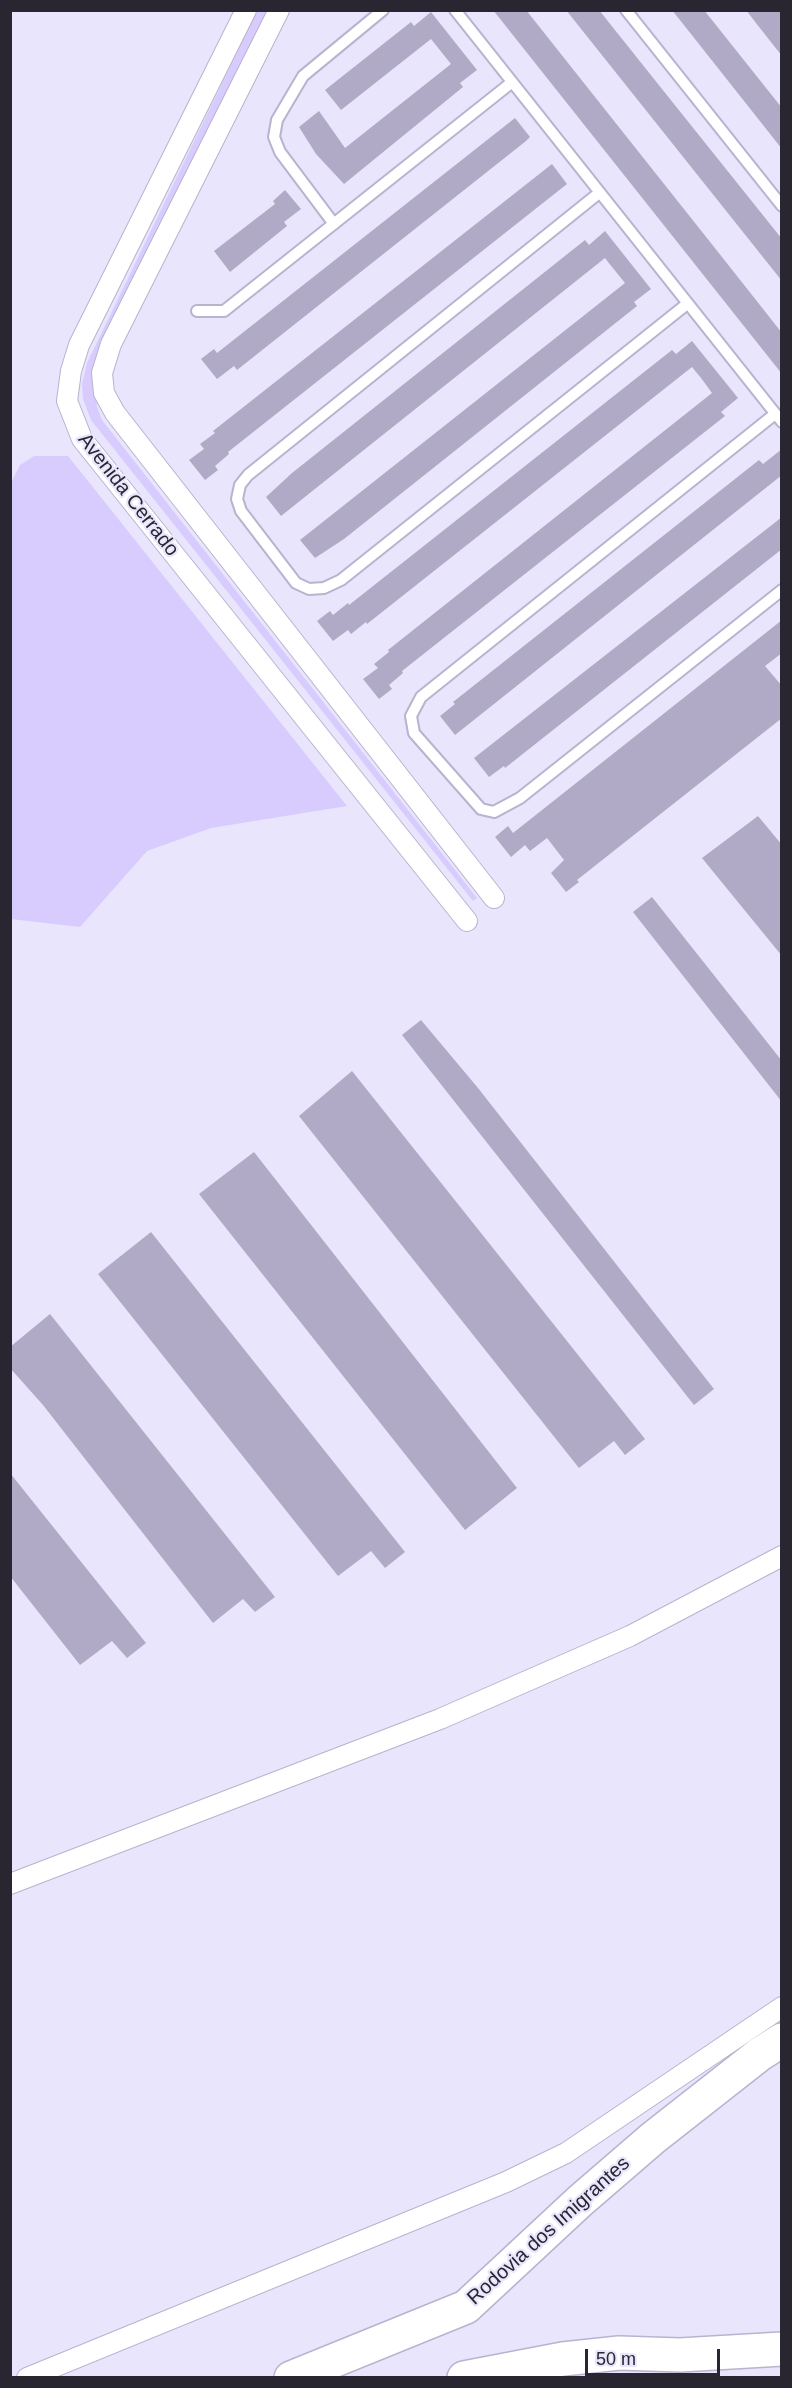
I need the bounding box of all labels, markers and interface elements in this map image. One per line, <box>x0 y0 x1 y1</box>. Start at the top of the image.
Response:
street label: Avenida Cerrado <box>72 429 184 561</box>
street label: Rodovia dos Imigrantes <box>463 2152 635 2310</box>
scale bar <box>588 2337 723 2375</box>
text: 50 m <box>596 2349 636 2369</box>

